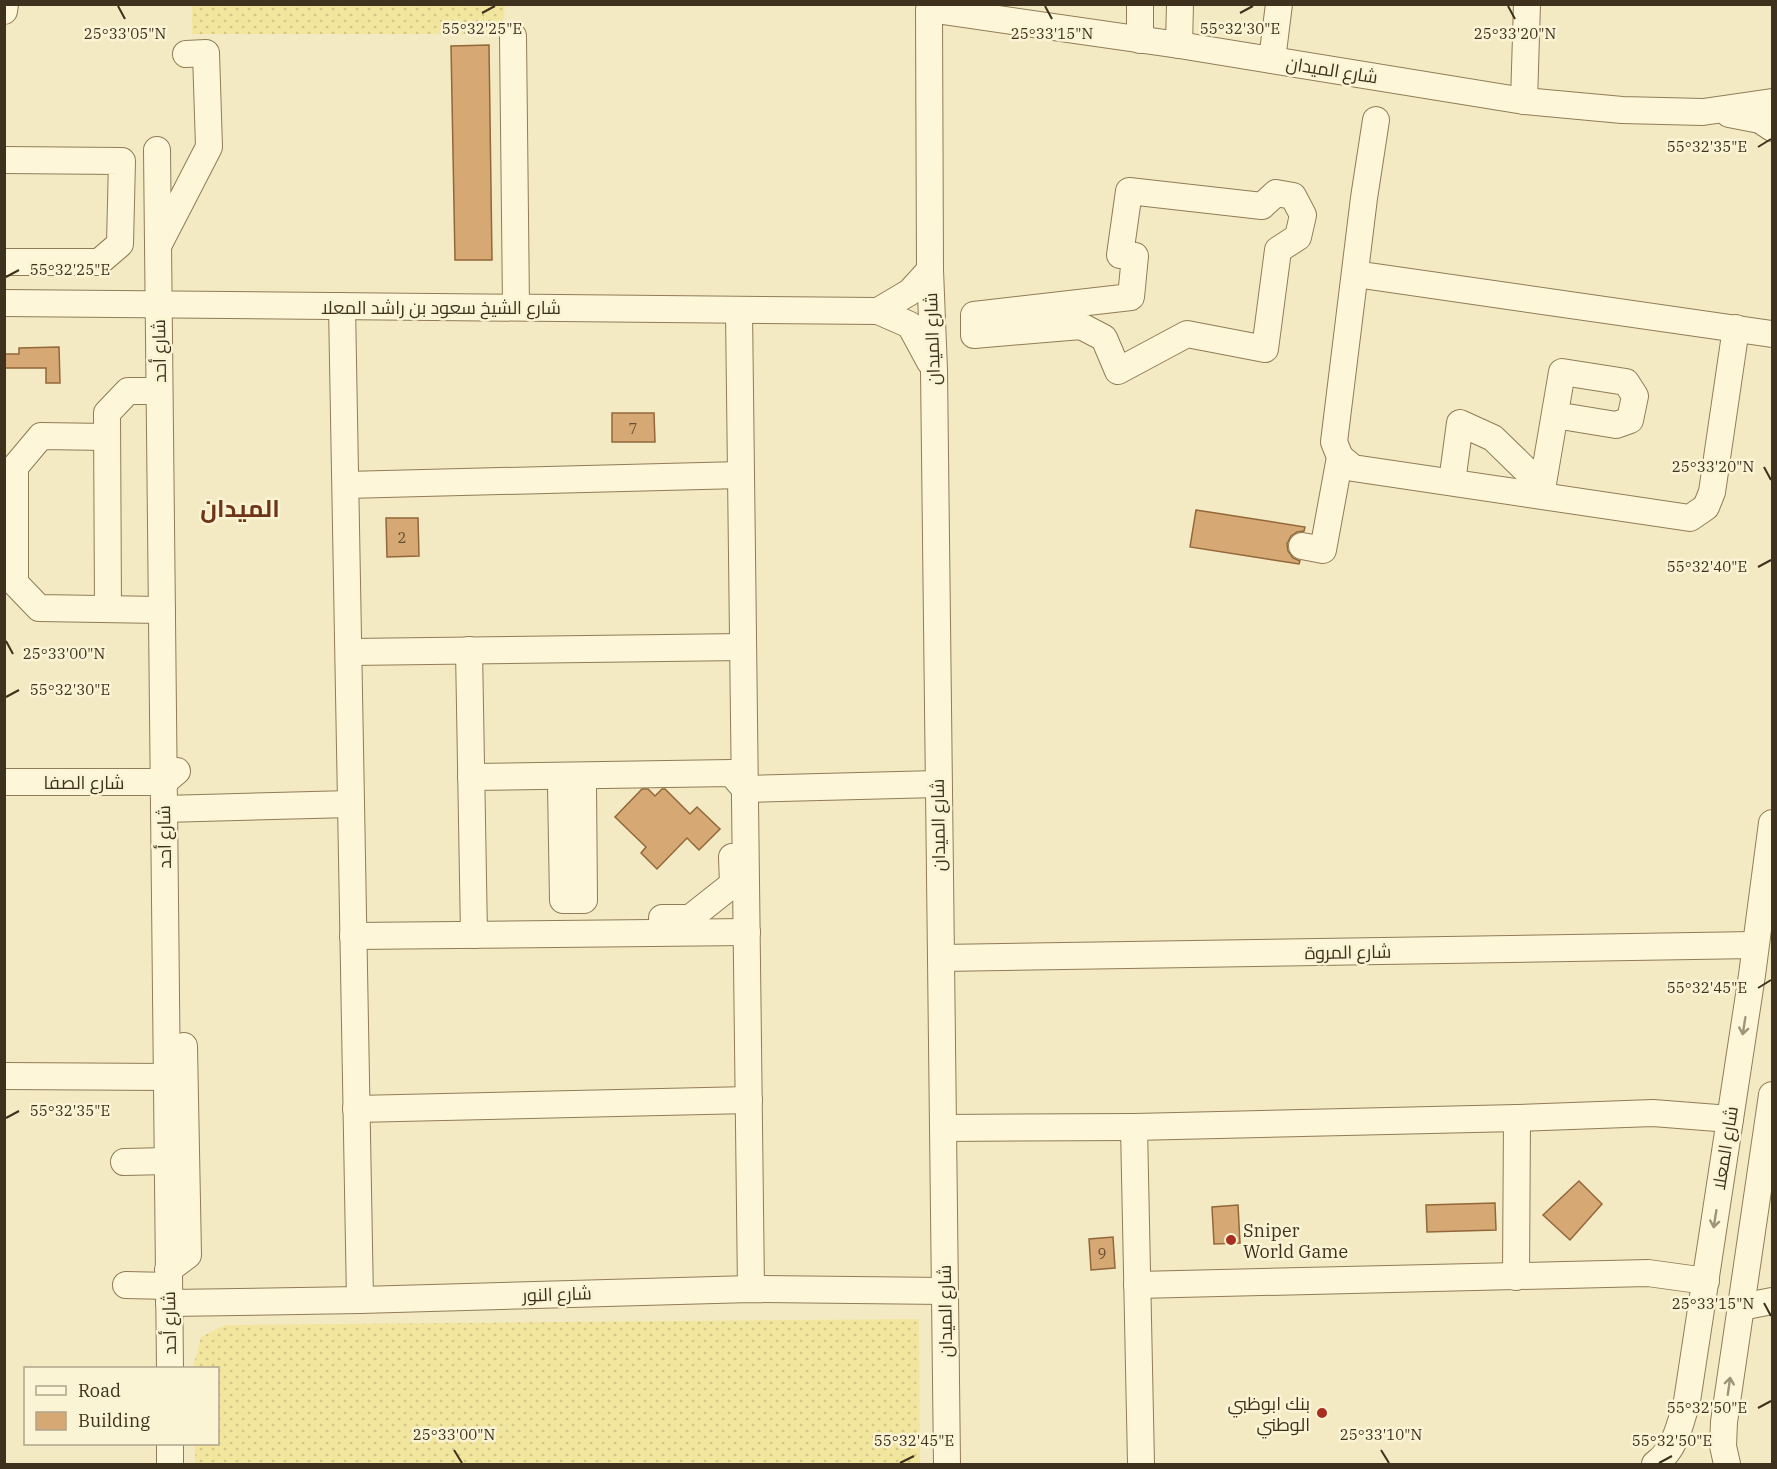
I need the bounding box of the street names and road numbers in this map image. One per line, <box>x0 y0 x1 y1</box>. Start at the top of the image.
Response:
street label: شارع الميدان <box>1284 51 1380 90</box>
street label: شارع الميدان <box>919 292 946 386</box>
street label: شارع الشيخ سعود بن راشد المعلا <box>321 296 561 320</box>
street label: شارع أحد <box>147 319 172 383</box>
street label: شارع الصفا <box>44 771 125 795</box>
street label: شارع الميدان <box>926 778 951 872</box>
street label: شارع أحد <box>152 805 177 869</box>
street label: شارع المروة <box>1304 940 1392 965</box>
street label: شارع المعلا <box>1707 1104 1744 1192</box>
street label: شارع الميدان <box>933 1264 958 1358</box>
street label: شارع النور <box>521 1281 592 1308</box>
street label: شارع أحد <box>157 1291 182 1355</box>

